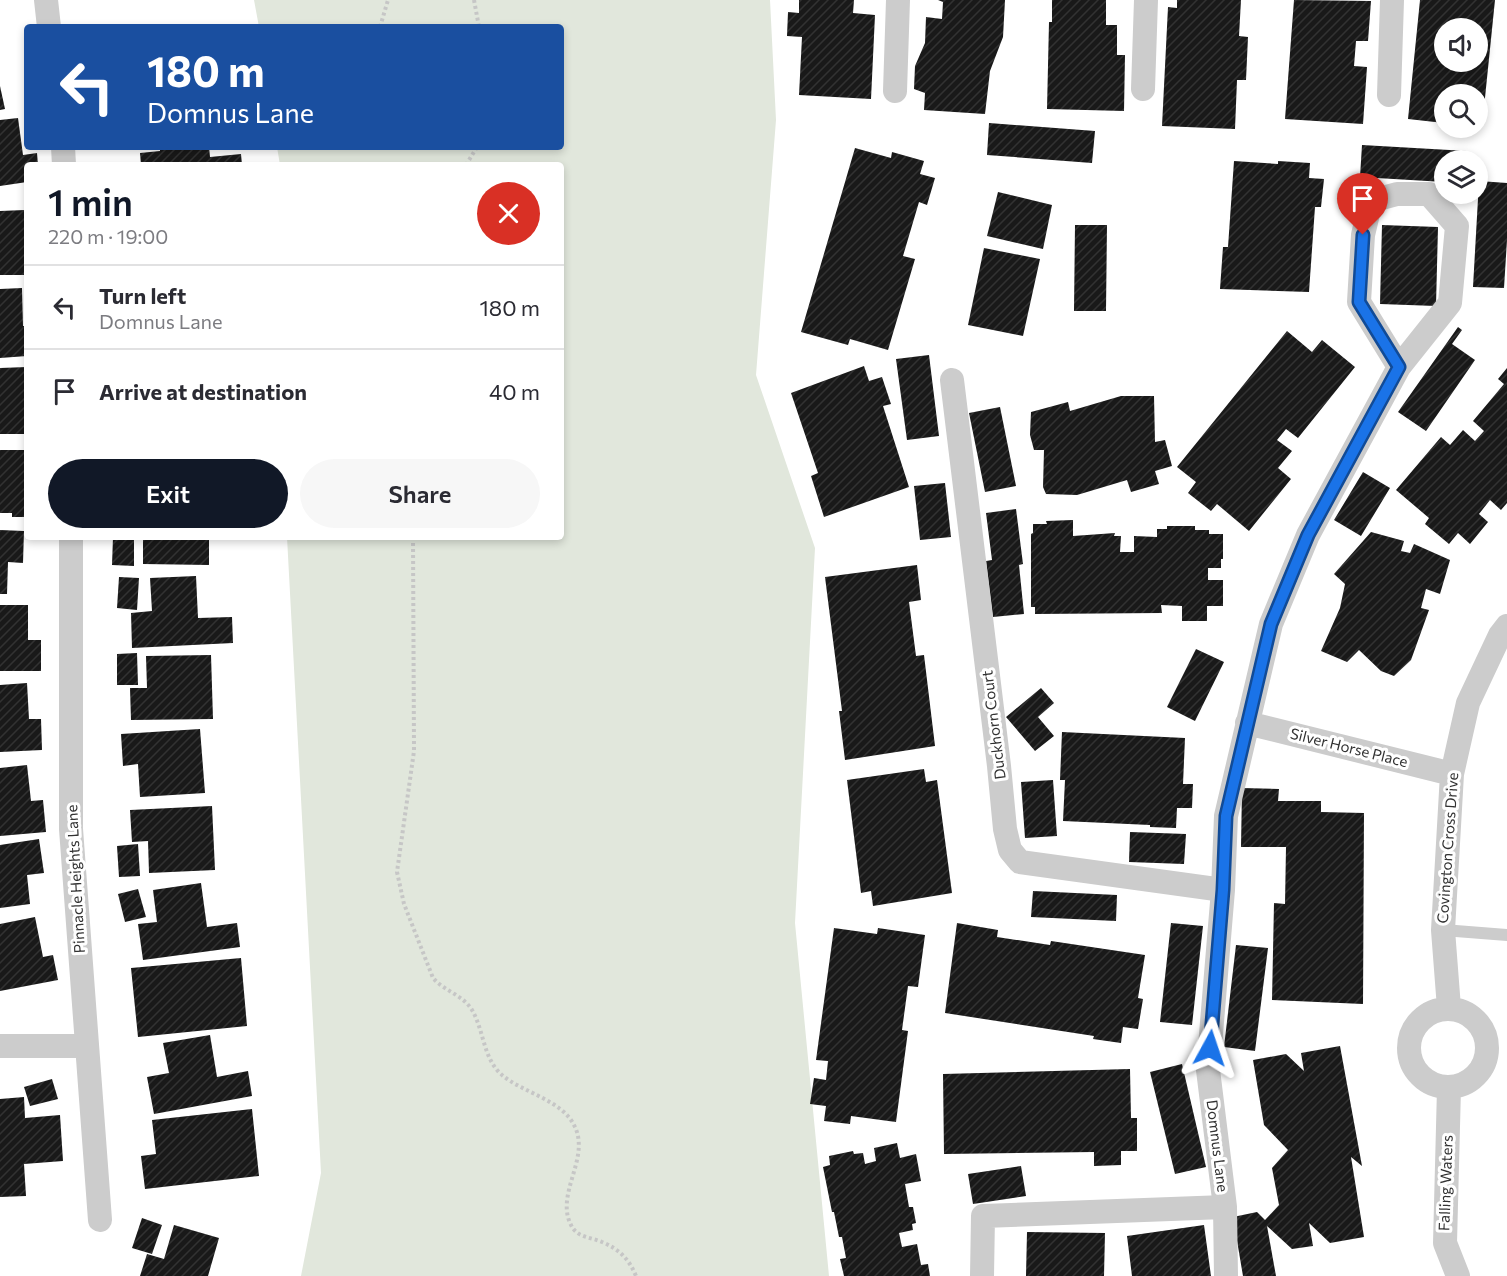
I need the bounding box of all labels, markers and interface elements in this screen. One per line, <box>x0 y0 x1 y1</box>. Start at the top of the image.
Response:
map controls <box>1434 18 1488 204</box>
button: sound <box>1434 18 1488 72</box>
text: 180 m <box>147 44 265 96</box>
icon: left <box>48 48 126 126</box>
button: search <box>1434 84 1488 138</box>
text: Domnus Lane <box>147 96 314 129</box>
button: layers <box>1434 150 1488 204</box>
pin <box>1337 173 1388 235</box>
text: 1 min <box>48 179 133 223</box>
button: close <box>477 182 540 245</box>
icon: arrive <box>1346 182 1379 215</box>
text: 220 m · 19:00 <box>48 224 168 248</box>
text: Turn left <box>99 282 186 309</box>
icon: left <box>48 291 81 324</box>
text: 180 m <box>479 294 540 321</box>
text: Domnus Lane <box>99 309 223 333</box>
icon: arrive <box>48 375 81 408</box>
text: Arrive at destination <box>99 378 307 405</box>
text: 40 m <box>489 378 540 405</box>
button: Exit <box>48 459 288 528</box>
button: Share <box>300 459 540 528</box>
street label: Duckhorn Court <box>977 670 1009 781</box>
street label: Silver Horse Place <box>1289 724 1410 770</box>
street label: Covington Cross Drive <box>1433 772 1461 924</box>
street label: Pinnacle Heights Lane <box>62 804 88 954</box>
position arrow <box>1178 1016 1242 1080</box>
street label: Domnus Lane <box>1203 1099 1233 1193</box>
street label: Falling Waters <box>1434 1134 1456 1231</box>

